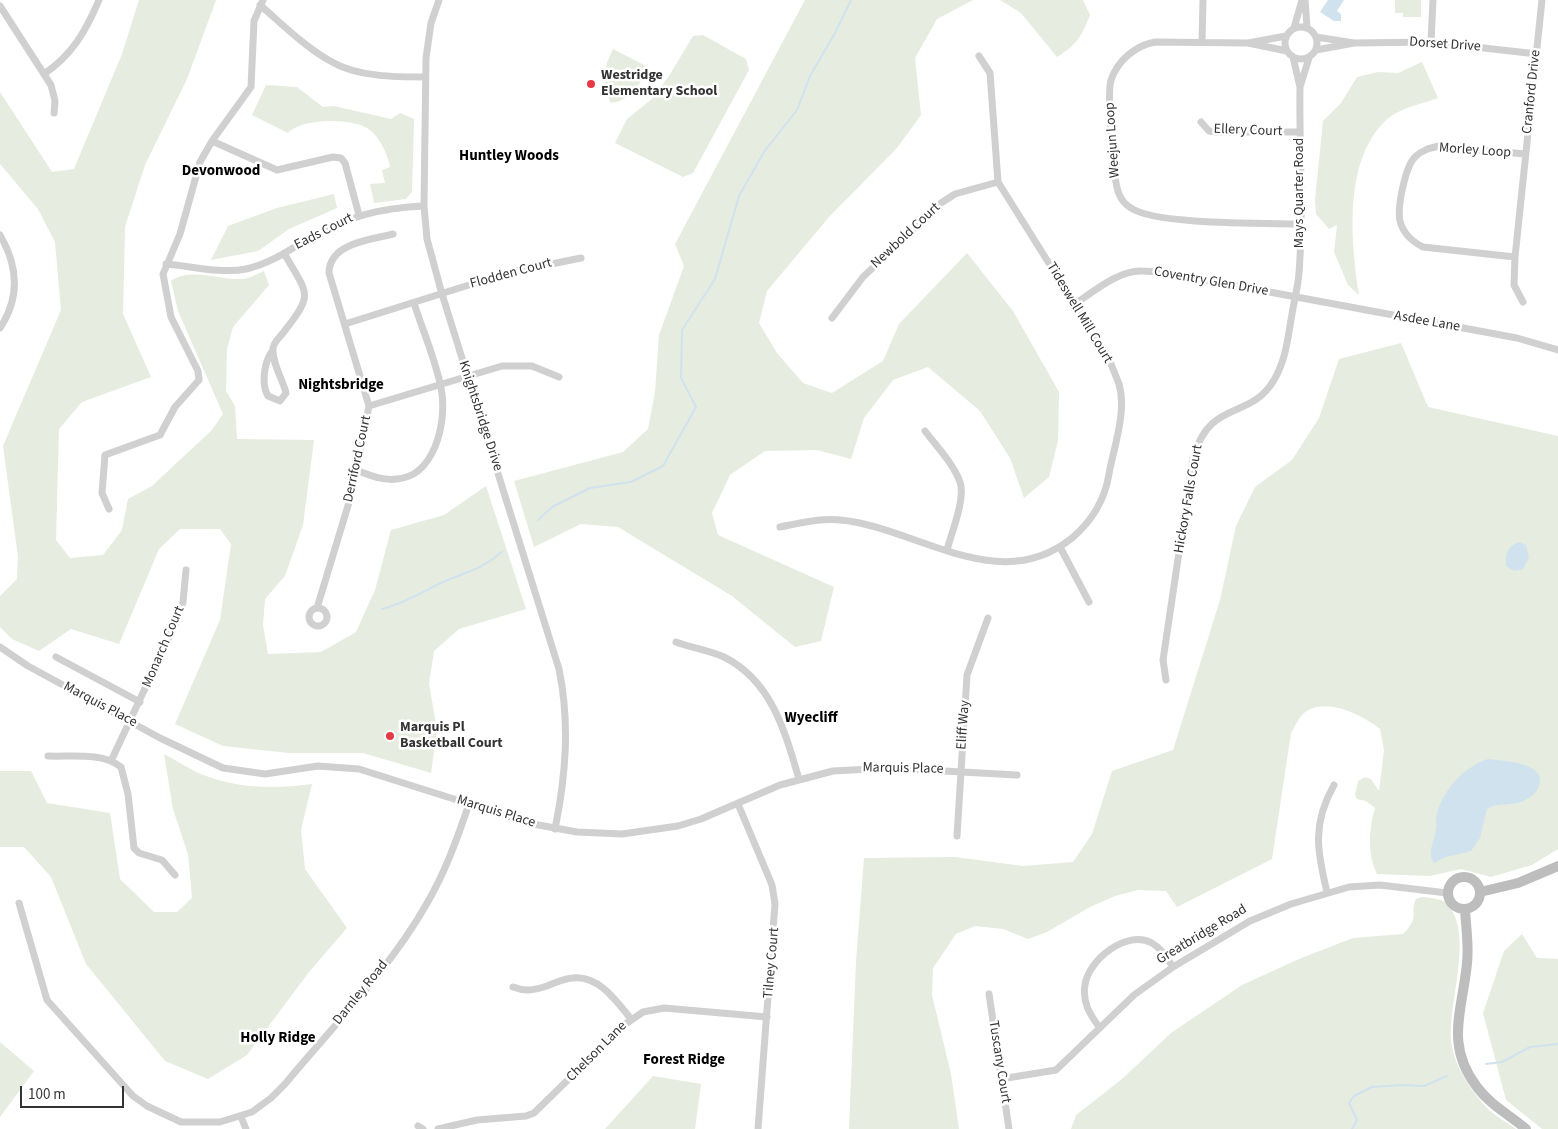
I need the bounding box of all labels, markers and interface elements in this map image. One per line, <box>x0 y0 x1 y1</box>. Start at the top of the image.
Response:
street label: Dorset Drive <box>1409 34 1481 56</box>
street label: Cranford Drive <box>1519 49 1545 135</box>
place label: Westridge Elementary School <box>601 68 717 100</box>
marker: Westridge Elementary School <box>585 78 597 90</box>
street label: Weejun Loop <box>1102 102 1124 178</box>
street label: Ellery Court <box>1213 121 1283 141</box>
street label: Mays Quarter Road <box>1292 138 1308 248</box>
street label: Morley Loop <box>1438 140 1512 162</box>
district label: Huntley Woods <box>459 148 559 166</box>
district label: Devonwood <box>182 163 260 181</box>
street label: Newbold Court <box>868 200 944 272</box>
street label: Eads Court <box>292 210 356 254</box>
street label: Flodden Court <box>468 255 554 293</box>
street label: Tideswell Mill Court <box>1042 259 1116 367</box>
street label: Coventry Glen Drive <box>1152 264 1270 300</box>
street label: Asdee Lane <box>1393 308 1461 336</box>
street label: Knightsbridge Drive <box>454 359 506 473</box>
district label: Nightsbridge <box>298 377 384 395</box>
street label: Derriford Court <box>341 414 375 504</box>
street label: Hickory Falls Court <box>1171 443 1207 555</box>
street label: Monarch Court <box>139 604 189 690</box>
street label: Marquis Place <box>60 679 140 731</box>
street label: Eliff Way <box>954 700 974 750</box>
district label: Wyecliff <box>785 710 837 728</box>
place label: Marquis Pl Basketball Court <box>400 720 503 752</box>
marker: Marquis Pl Basketball Court <box>384 730 396 742</box>
street label: Marquis Place <box>862 760 944 778</box>
street label: Marquis Place <box>455 792 537 832</box>
street label: Greatbridge Road <box>1154 901 1250 969</box>
street label: Tilney Court <box>761 927 783 999</box>
street label: Darnley Road <box>330 957 392 1029</box>
street label: Chelson Lane <box>563 1018 631 1086</box>
street label: Tuscany Court <box>984 1019 1014 1105</box>
district label: Holly Ridge <box>240 1030 316 1048</box>
district label: Forest Ridge <box>643 1052 725 1070</box>
scale bar <box>22 1076 126 1108</box>
text: 100 m <box>28 1084 66 1105</box>

